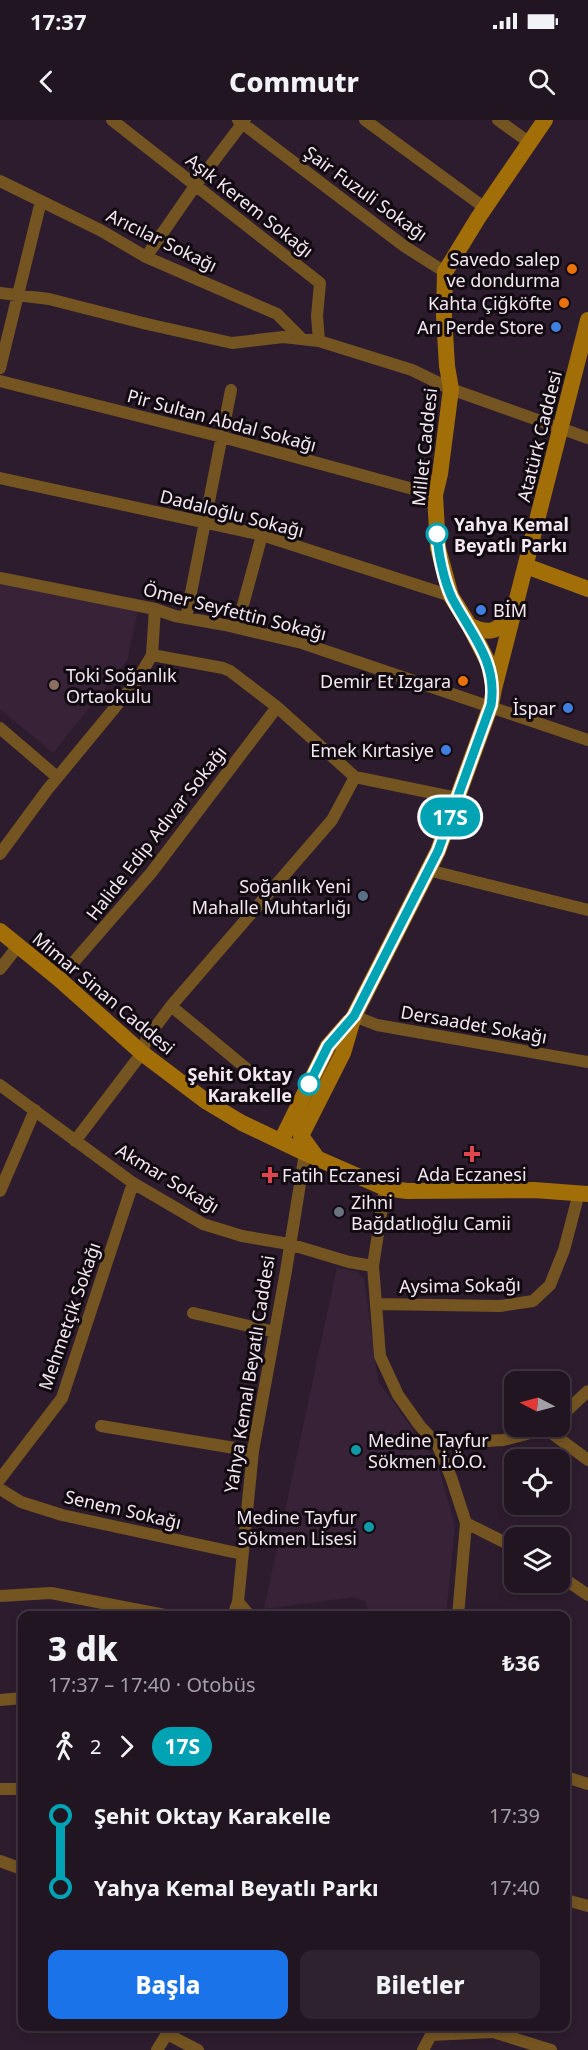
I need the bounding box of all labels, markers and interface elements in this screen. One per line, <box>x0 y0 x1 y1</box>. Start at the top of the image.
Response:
text: 17:37 <box>30 6 87 36</box>
text: Commutr <box>229 63 359 100</box>
icon: back <box>30 65 63 98</box>
icon: search <box>525 65 558 98</box>
street label: Şair Fuzuli Sokağı <box>300 140 432 246</box>
street label: Aşık Kerem Sokağı <box>181 148 319 262</box>
street label: Arıcılar Sokağı <box>103 203 221 277</box>
place label: Savedo salep ve dondurma <box>446 247 560 292</box>
marker: Savedo salep ve dondurma <box>565 262 579 276</box>
place label: Kahta Çiğköfte <box>428 291 552 315</box>
marker: Kahta Çiğköfte <box>557 296 571 310</box>
place label: Arı Perde Store <box>417 315 544 339</box>
marker: Arı Perde Store <box>549 320 563 334</box>
street label: Atatürk Caddesi <box>511 368 567 504</box>
street label: Pir Sultan Abdal Sokağı <box>125 383 319 457</box>
street label: Millet Caddesi <box>406 387 442 507</box>
street label: Dadaloğlu Sokağı <box>157 483 307 543</box>
place label: Yahya Kemal Beyatlı Parkı <box>454 512 569 557</box>
marker: Yahya Kemal Beyatlı Parkı <box>426 523 448 545</box>
street label: Ömer Seyfettin Sokağı <box>141 577 329 645</box>
place label: BİM <box>493 598 527 622</box>
marker: BİM <box>474 603 488 617</box>
place label: Toki Soğanlık Ortaokulu <box>66 663 177 708</box>
place label: Demir Et Izgara <box>320 669 451 693</box>
marker: Demir Et Izgara <box>456 674 470 688</box>
marker: Toki Soğanlık Ortaokulu <box>47 678 61 692</box>
place label: İspar <box>513 696 557 720</box>
marker: İspar <box>561 701 575 715</box>
place label: Emek Kırtasiye <box>310 738 434 762</box>
street label: Halide Edip Adıvar Sokağı <box>80 741 232 925</box>
marker: Emek Kırtasiye <box>439 743 453 757</box>
line badge: 17S <box>416 798 484 836</box>
text: 17S <box>432 803 468 831</box>
place label: Soğanlık Yeni Mahalle Muhtarlığı <box>192 874 351 919</box>
marker: Soğanlık Yeni Mahalle Muhtarlığı <box>356 889 370 903</box>
street label: Mimar Sinan Caddesi <box>28 926 180 1060</box>
street label: Dersaadet Sokağı <box>399 999 549 1049</box>
place label: Şehit Oktay Karakelle <box>187 1062 293 1107</box>
marker: Şehit Oktay Karakelle <box>298 1073 320 1095</box>
street label: Akmar Sokağı <box>112 1138 224 1218</box>
marker: Ada Eczanesi <box>465 1147 479 1161</box>
place label: Ada Eczanesi <box>417 1162 527 1186</box>
place label: Fatih Eczanesi <box>282 1163 400 1187</box>
marker: Fatih Eczanesi <box>263 1168 277 1182</box>
place label: Zihni Bağdatlıoğlu Camii <box>351 1190 511 1235</box>
marker: Zihni Bağdatlıoğlu Camii <box>332 1205 346 1219</box>
street label: Mehmetçik Sokağı <box>32 1239 106 1393</box>
street label: Yahya Kemal Beyatlı Caddesi <box>218 1253 280 1495</box>
street label: Aysima Sokağı <box>399 1272 521 1298</box>
north arrow <box>504 1371 570 1437</box>
map controls <box>504 1371 570 1593</box>
place label: Medine Tayfur Sökmen İ.Ö.O. <box>368 1428 489 1473</box>
marker: Medine Tayfur Sökmen İ.Ö.O. <box>349 1443 363 1457</box>
button: locate <box>504 1449 570 1515</box>
street label: Senem Sokağı <box>62 1484 184 1534</box>
place label: Medine Tayfur Sökmen Lisesi <box>236 1505 358 1550</box>
marker: Medine Tayfur Sökmen Lisesi <box>362 1520 376 1534</box>
button: layers <box>504 1527 570 1593</box>
text: 3 dk <box>48 1626 118 1671</box>
text: ₺36 <box>502 1647 540 1677</box>
text: 17:37 – 17:40 · Otobüs <box>48 1671 256 1698</box>
icon: walk <box>48 1730 81 1763</box>
icon: forward <box>110 1730 143 1763</box>
text: 17S <box>164 1732 200 1760</box>
text: 2 <box>90 1733 101 1760</box>
text: Şehit Oktay Karakelle <box>94 1800 331 1830</box>
text: 17:39 <box>489 1802 540 1829</box>
text: Yahya Kemal Beyatlı Parkı <box>94 1872 379 1902</box>
text: 17:40 <box>489 1874 540 1901</box>
button: Başla <box>48 1950 288 2019</box>
button: Biletler <box>300 1950 540 2019</box>

